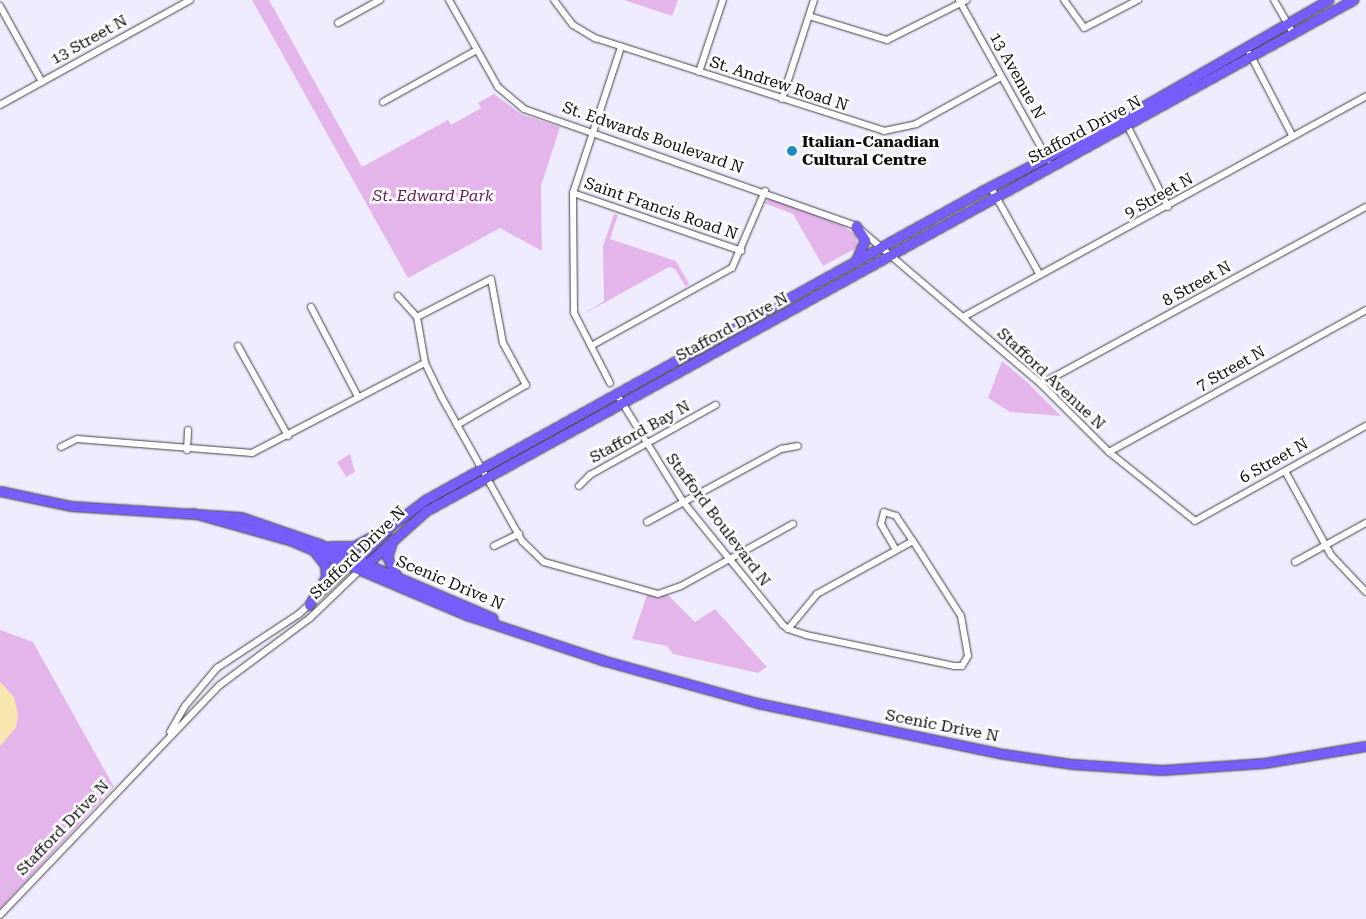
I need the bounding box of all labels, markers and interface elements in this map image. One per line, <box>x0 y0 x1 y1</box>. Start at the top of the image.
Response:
street label: 13 Street N <box>47 11 131 69</box>
street label: 13 Avenue N <box>985 29 1049 123</box>
street label: St. Andrew Road N <box>707 53 851 115</box>
street label: Stafford Drive N <box>1025 92 1145 168</box>
street label: St. Edwards Boulevard N <box>560 98 746 178</box>
place label: Italian-Canadian Cultural Centre <box>802 132 939 170</box>
marker: Italian-Canadian Cultural Centre <box>786 145 798 157</box>
street label: 9 Street N <box>1121 169 1197 223</box>
street label: Saint Francis Road N <box>582 174 740 244</box>
park label: St. Edward Park <box>373 186 493 206</box>
street label: 8 Street N <box>1159 257 1235 311</box>
street label: Stafford Drive N <box>673 288 791 366</box>
street label: Stafford Avenue N <box>993 324 1109 434</box>
street label: 7 Street N <box>1193 342 1269 396</box>
street label: Stafford Bay N <box>586 397 694 467</box>
street label: 6 Street N <box>1236 434 1312 488</box>
street label: Stafford Boulevard N <box>662 450 774 590</box>
street label: Stafford Drive N <box>306 503 410 603</box>
street label: Scenic Drive N <box>393 552 507 614</box>
street label: Scenic Drive N <box>884 706 1000 746</box>
street label: Stafford Drive N <box>13 776 113 880</box>

